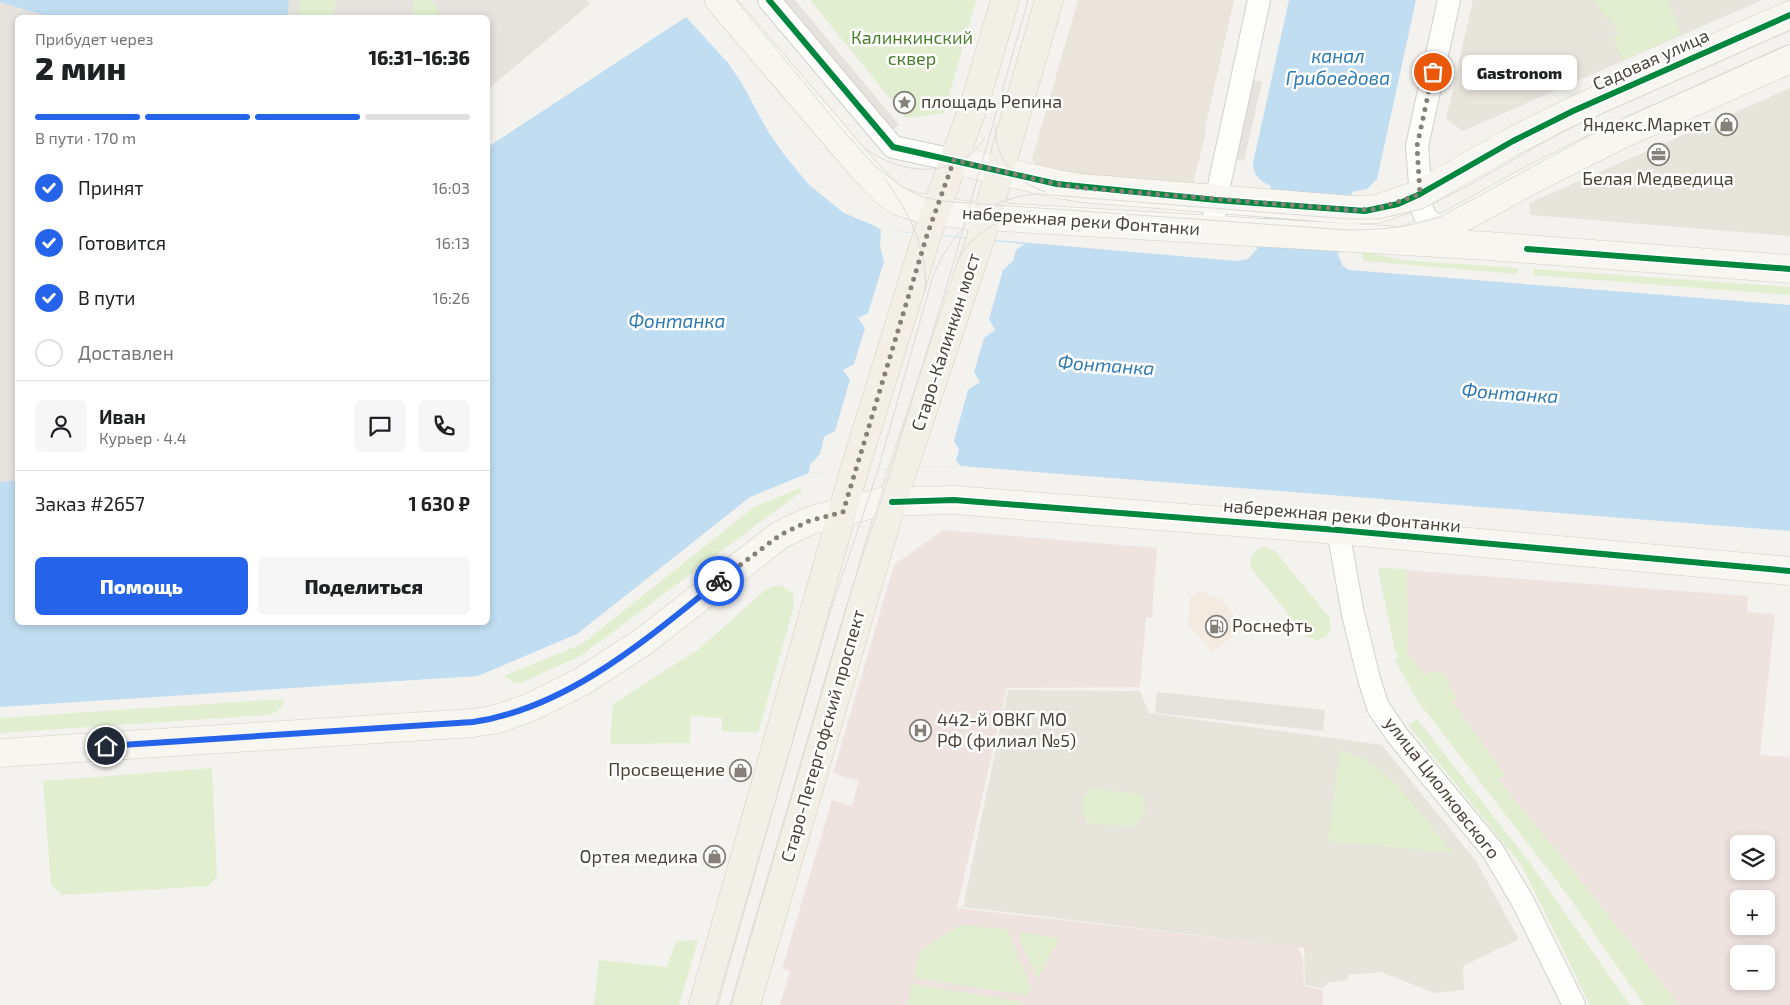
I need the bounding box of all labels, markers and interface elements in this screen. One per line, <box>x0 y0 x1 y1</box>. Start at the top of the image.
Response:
street label: Садовая улица <box>1589 24 1712 95</box>
park label: Калинкинский сквер <box>851 26 973 69</box>
text: Прибудет через <box>35 29 153 48</box>
water label: канал Грибоедова <box>1286 44 1390 89</box>
text: 16:31–16:36 <box>368 46 470 69</box>
text: 2 мин <box>35 48 126 86</box>
pin <box>1412 51 1454 93</box>
callout: Gastronom <box>1463 54 1578 90</box>
icon: bag <box>1419 58 1447 86</box>
text: Gastronom <box>1477 63 1562 82</box>
place icon: площадь Репина <box>893 90 917 114</box>
place label: площадь Репина <box>921 90 1062 112</box>
place label: Яндекс.Маркет <box>1583 113 1711 135</box>
shop icon: Яндекс.Маркет <box>1715 113 1739 137</box>
text: В пути · 170 m <box>35 128 136 147</box>
office icon: Белая Медведица <box>1646 142 1670 166</box>
place label: Белая Медведица <box>1582 167 1734 189</box>
icon: check <box>35 174 63 202</box>
text: Принят <box>78 176 144 199</box>
text: 16:03 <box>432 178 470 197</box>
street label: набережная реки Фонтанки <box>961 201 1201 239</box>
icon: check <box>35 229 63 257</box>
text: Готовится <box>78 231 166 254</box>
text: 16:13 <box>435 233 470 252</box>
street label: Старо-Калинкин мост <box>906 250 984 433</box>
icon: check <box>35 284 63 312</box>
text: В пути <box>78 286 136 309</box>
text: 16:26 <box>433 288 470 307</box>
water label: Фонтанка <box>629 309 725 332</box>
text: Доставлен <box>78 341 174 364</box>
water label: Фонтанка <box>1057 350 1155 379</box>
water label: Фонтанка <box>1461 378 1559 407</box>
button: person <box>35 400 87 452</box>
button: chat <box>354 400 406 452</box>
button: phone <box>418 400 470 452</box>
text: Иван <box>99 405 146 428</box>
text: Курьер · 4.4 <box>99 428 187 447</box>
text: Заказ #2657 <box>35 492 145 515</box>
text: 1 630 ₽ <box>408 492 470 515</box>
street label: набережная реки Фонтанки <box>1222 494 1462 536</box>
courier <box>694 556 744 606</box>
button: Помощь <box>35 557 248 615</box>
button: Поделиться <box>258 557 470 615</box>
icon: bike <box>705 567 733 595</box>
street label: Старо-Петергофский проспект <box>775 607 869 865</box>
fuel station icon: Роснефть <box>1204 614 1228 638</box>
place label: Роснефть <box>1232 614 1313 636</box>
place label: 442-й ОВКГ МО РФ (филиал №5) <box>937 708 1076 751</box>
street label: улица Циолковского <box>1380 712 1505 863</box>
hospital icon: 442-й ОВКГ МО РФ (филиал №5) <box>909 718 933 742</box>
pin <box>85 725 127 767</box>
icon: home <box>92 732 120 760</box>
place label: Просвещение <box>608 758 725 780</box>
shop icon: Просвещение <box>729 758 753 782</box>
map controls <box>1730 835 1775 990</box>
button: layers <box>1730 835 1775 880</box>
place label: Ортея медика <box>580 845 698 867</box>
shop icon: Ортея медика <box>702 845 726 869</box>
button: + <box>1730 890 1775 935</box>
button: − <box>1730 945 1775 990</box>

